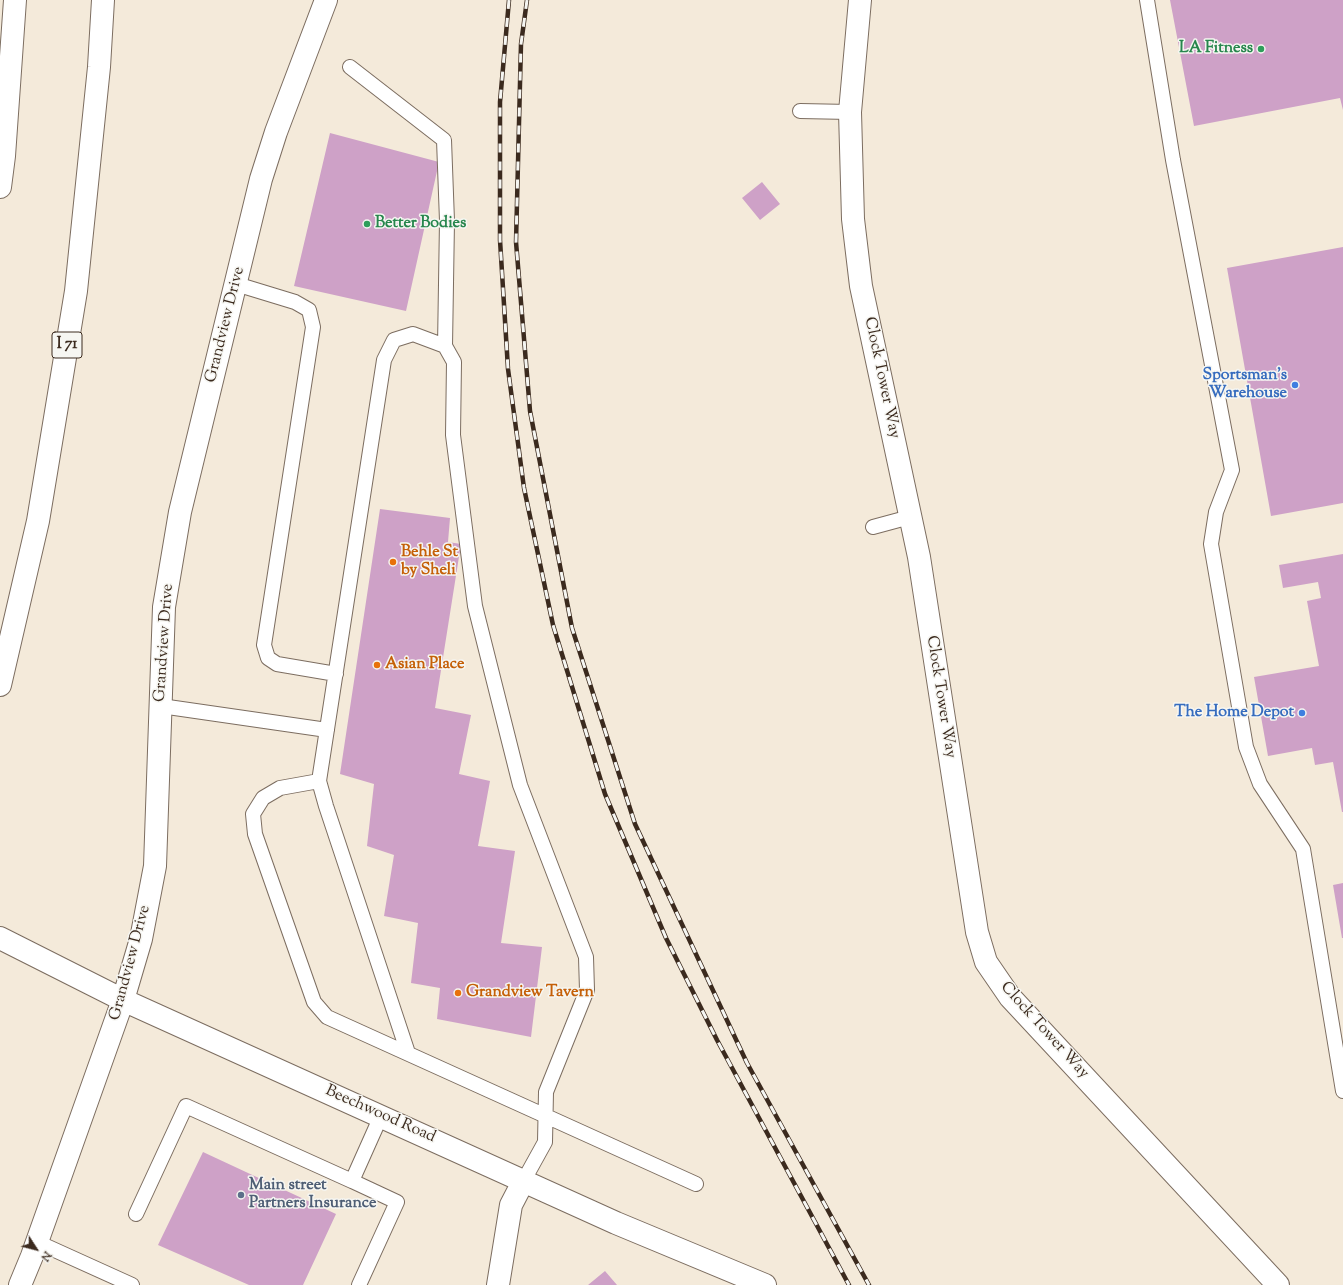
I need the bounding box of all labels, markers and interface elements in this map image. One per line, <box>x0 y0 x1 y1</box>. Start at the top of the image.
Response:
place label: LA Fitness <box>1179 39 1253 59</box>
marker: LA Fitness <box>1256 44 1266 54</box>
place label: Better Bodies <box>375 214 466 234</box>
marker: Better Bodies <box>362 219 372 229</box>
street label: Grandview Drive <box>202 265 250 385</box>
street label: Clock Tower Way <box>859 316 903 440</box>
road number: I 71 <box>52 332 82 358</box>
place label: Sportsman's Warehouse <box>1202 366 1287 404</box>
marker: Sportsman's Warehouse <box>1290 380 1300 390</box>
place label: Behle St by Sheli <box>401 543 458 581</box>
marker: Behle St by Sheli <box>388 557 398 567</box>
street label: Grandview Drive <box>151 583 179 703</box>
street label: Clock Tower Way <box>921 634 959 760</box>
place label: Asian Place <box>385 655 464 675</box>
marker: Asian Place <box>372 660 382 670</box>
place label: The Home Depot <box>1174 703 1294 723</box>
marker: The Home Depot <box>1297 708 1307 718</box>
street label: Grandview Drive <box>106 903 156 1023</box>
street label: Clock Tower Way <box>995 979 1093 1083</box>
place label: Grandview Tavern <box>466 983 594 1003</box>
marker: Grandview Tavern <box>453 988 463 998</box>
street label: Beechwood Road <box>322 1082 438 1148</box>
place label: Main street Partners Insurance <box>249 1176 376 1214</box>
marker: Main street Partners Insurance <box>236 1190 246 1200</box>
north arrow <box>16 1229 56 1269</box>
text: N <box>37 1248 55 1264</box>

